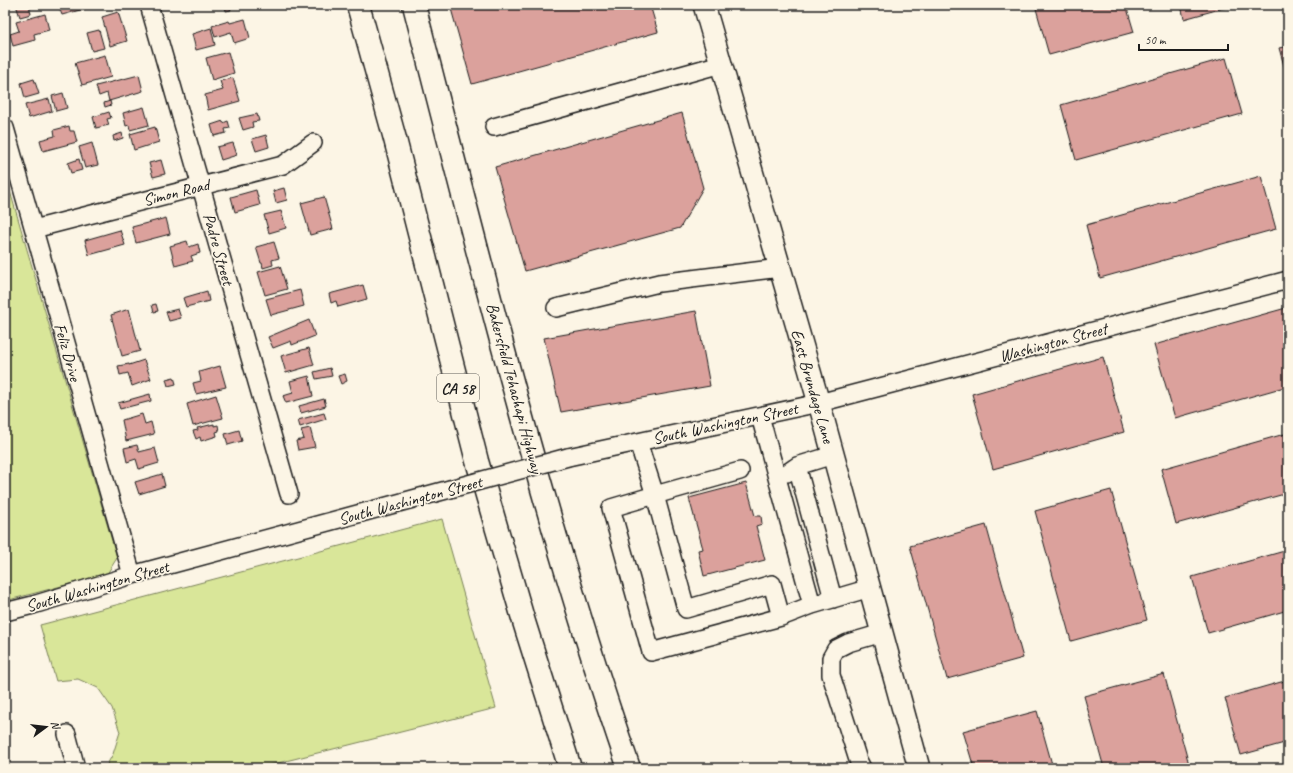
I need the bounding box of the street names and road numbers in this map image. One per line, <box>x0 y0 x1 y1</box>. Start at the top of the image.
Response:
street label: Simon Road <box>141 174 214 211</box>
street label: Padre Street <box>198 211 239 290</box>
street label: Bakersfield Tehachapi Highway <box>482 301 548 477</box>
street label: Washington Street <box>997 317 1111 367</box>
street label: Feliz Drive <box>49 321 86 385</box>
street label: East Brundage Lane <box>786 327 839 447</box>
road number: CA 58 <box>437 374 479 402</box>
street label: South Washington Street <box>651 397 802 449</box>
street label: South Washington Street <box>336 471 486 530</box>
street label: South Washington Street <box>23 555 173 617</box>

